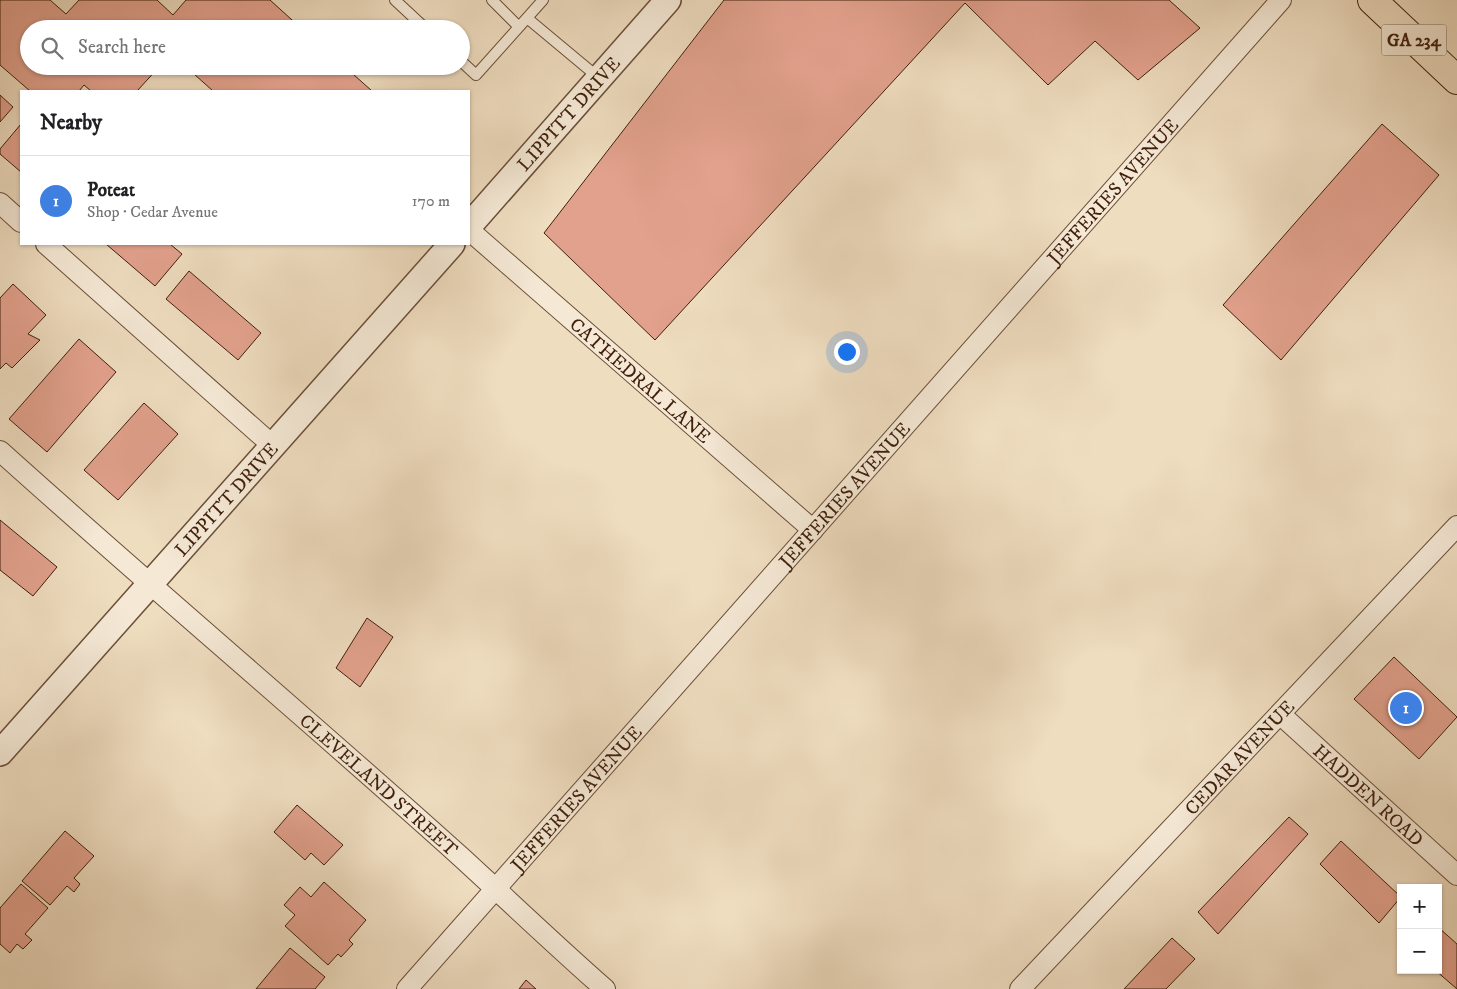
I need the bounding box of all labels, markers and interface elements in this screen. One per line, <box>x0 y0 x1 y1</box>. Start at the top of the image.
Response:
search box <box>20 20 470 75</box>
road number: GA 234 <box>1382 24 1446 56</box>
icon: search <box>38 34 66 62</box>
text: Search here <box>78 36 166 59</box>
street label: LIPPITT DRIVE <box>513 53 626 176</box>
text: Nearby <box>40 110 102 136</box>
street label: JEFFERIES AVENUE <box>1042 114 1184 271</box>
text: Poteat <box>87 179 135 202</box>
text: 1 <box>53 191 59 211</box>
text: 170 m <box>412 191 450 211</box>
text: Shop · Cedar Avenue <box>87 202 218 222</box>
street label: CATHEDRAL LANE <box>565 313 715 449</box>
your location <box>834 339 860 365</box>
street label: JEFFERIES AVENUE <box>773 418 916 574</box>
street label: LIPPITT DRIVE <box>170 438 284 561</box>
pin: 1 <box>1390 689 1422 727</box>
street label: CEDAR AVENUE <box>1180 696 1300 820</box>
street label: CLEVELAND STREET <box>294 710 463 862</box>
street label: JEFFERIES AVENUE <box>505 721 647 878</box>
street label: HADDEN ROAD <box>1308 740 1428 852</box>
map controls <box>1397 884 1442 974</box>
button: + <box>1397 884 1442 929</box>
button: − <box>1397 929 1442 974</box>

